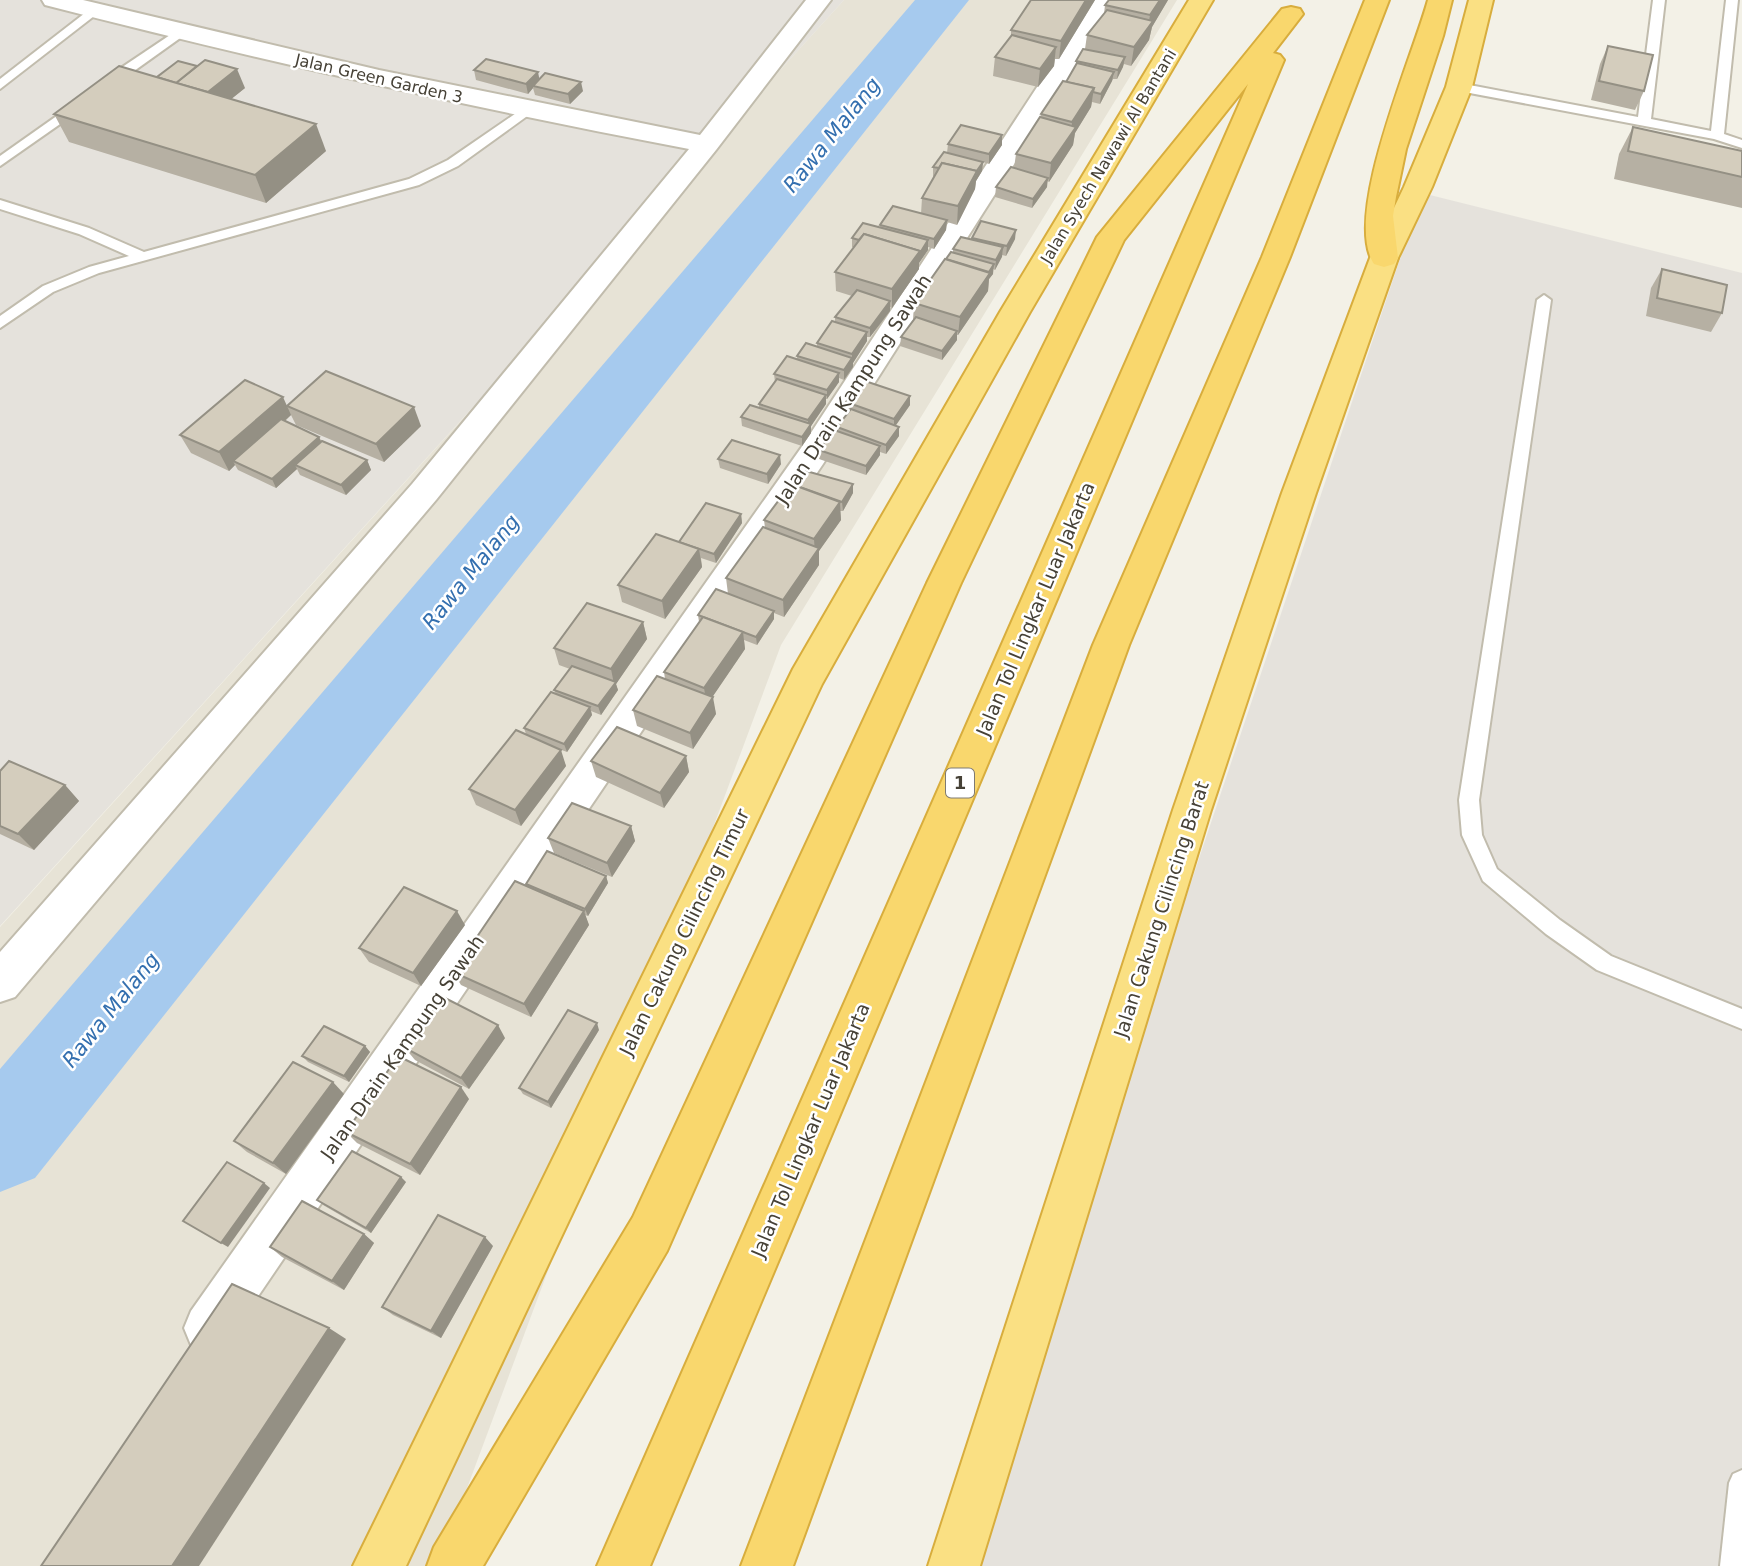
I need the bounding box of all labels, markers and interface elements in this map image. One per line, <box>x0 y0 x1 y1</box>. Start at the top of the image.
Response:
street label: Jalan Syech Nawawi Al Bantani <box>1036 46 1180 268</box>
street label: Jalan Green Garden 3 <box>292 50 465 107</box>
water label: Rawa Malang <box>778 73 886 197</box>
street label: Jalan Drain Kampung Sawah <box>770 270 936 509</box>
street label: Jalan Tol Lingkar Luar Jakarta <box>971 479 1099 740</box>
water label: Rawa Malang <box>417 510 525 634</box>
road number: 1 <box>946 768 974 798</box>
street label: Jalan Cakung Cilincing Barat <box>1109 778 1213 1041</box>
street label: Jalan Cakung Cilincing Timur <box>614 805 753 1060</box>
street label: Jalan Drain Kampung Sawah <box>315 930 488 1164</box>
water label: Rawa Malang <box>57 948 165 1072</box>
street label: Jalan Tol Lingkar Luar Jakarta <box>746 1000 874 1261</box>

